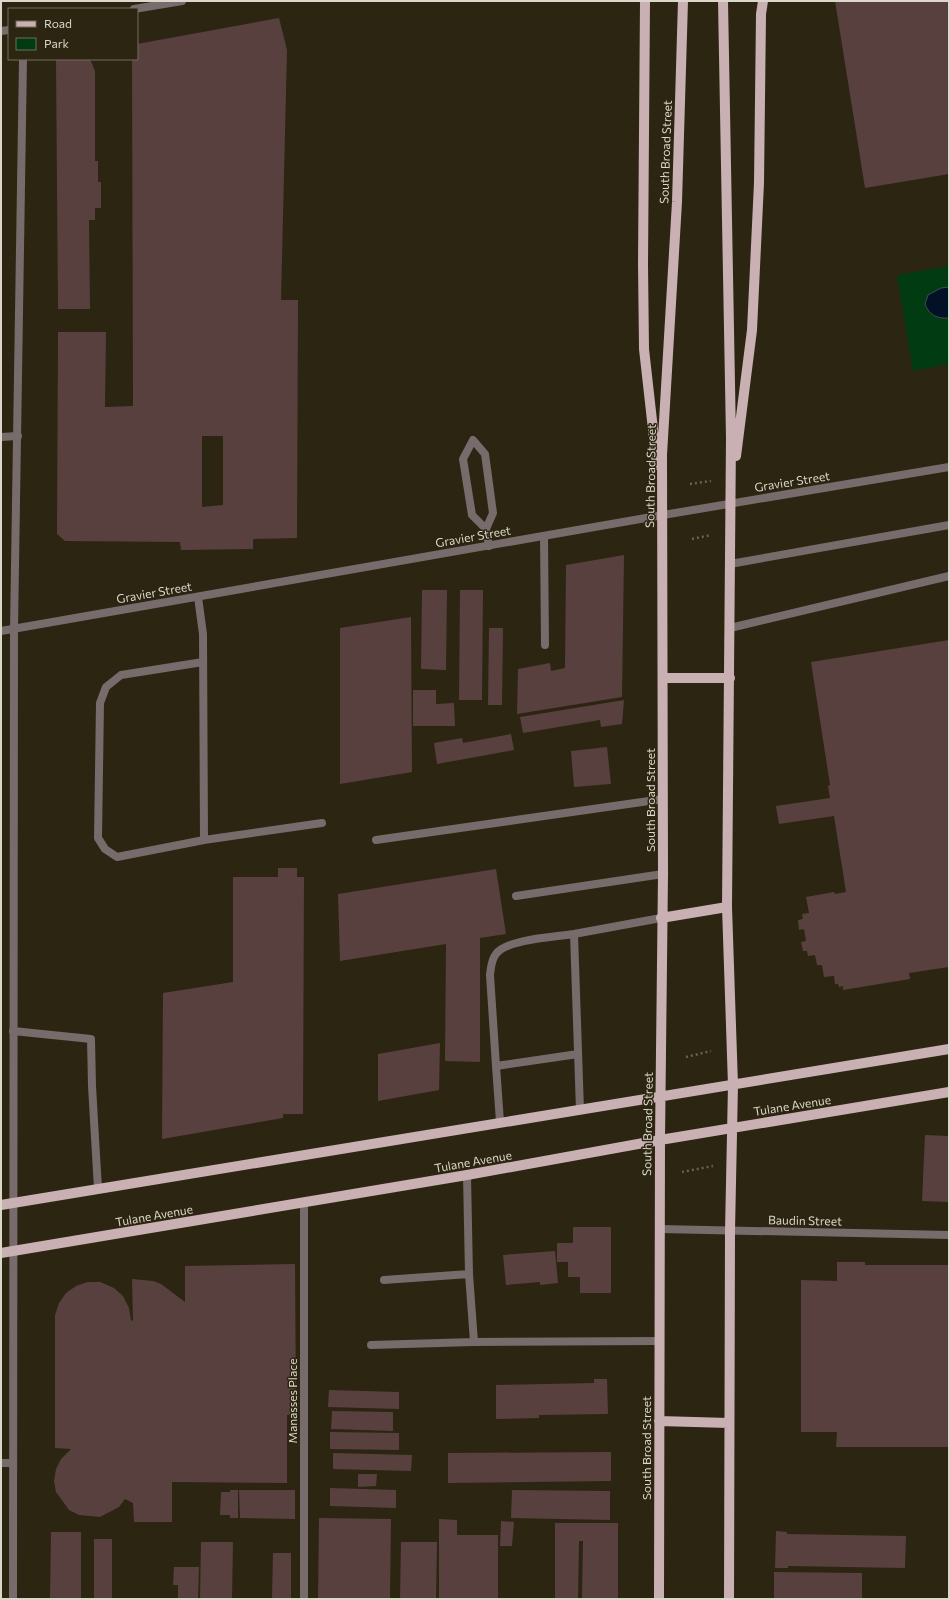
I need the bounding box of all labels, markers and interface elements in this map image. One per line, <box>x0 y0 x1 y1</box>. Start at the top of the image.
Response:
legend <box>8 8 138 60</box>
text: Road <box>44 16 72 30</box>
text: Park <box>44 36 70 50</box>
street label: South Broad Street <box>656 100 674 204</box>
street label: South Broad Street <box>642 424 658 528</box>
street label: Gravier Street <box>753 468 831 494</box>
street label: Gravier Street <box>434 522 512 550</box>
street label: Gravier Street <box>115 578 193 606</box>
street label: South Broad Street <box>643 748 657 852</box>
street label: South Broad Street <box>639 1072 655 1176</box>
street label: Tulane Avenue <box>752 1092 832 1118</box>
street label: Tulane Avenue <box>433 1147 513 1175</box>
street label: Tulane Avenue <box>114 1201 194 1229</box>
street label: Baudin Street <box>768 1212 842 1228</box>
street label: Manasses Place <box>285 1359 299 1443</box>
street label: South Broad Street <box>639 1396 653 1500</box>

